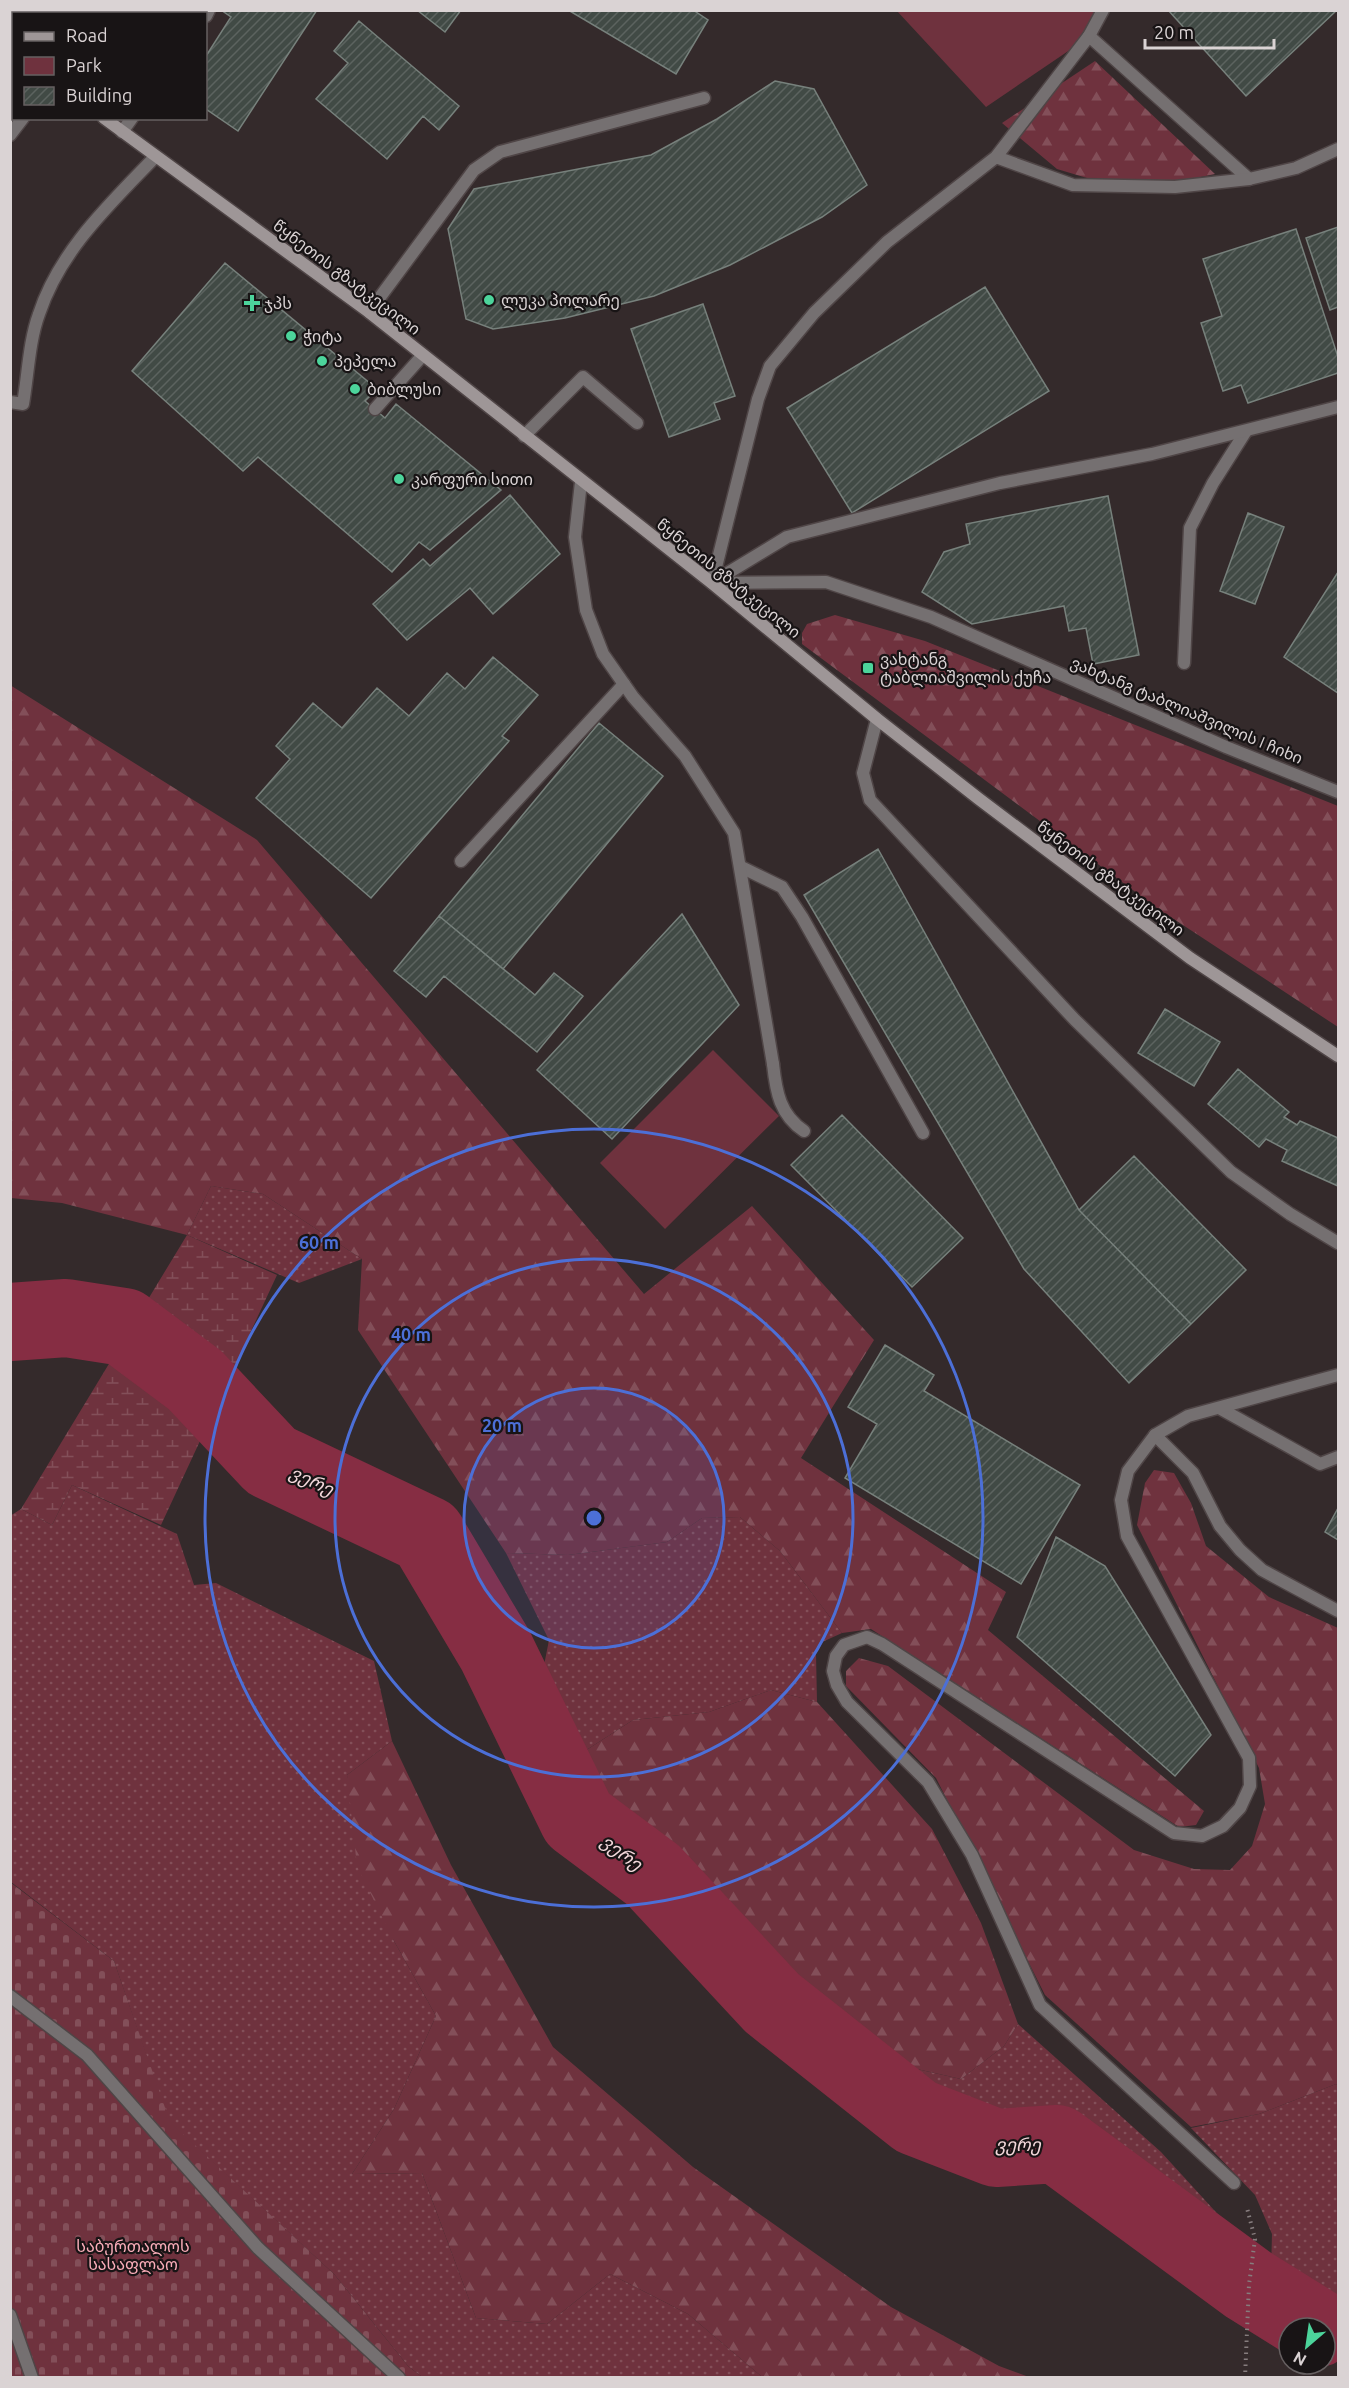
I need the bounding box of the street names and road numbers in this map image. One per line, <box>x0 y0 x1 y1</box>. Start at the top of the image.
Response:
street label: წყნეთის გზატკეცილი <box>269 216 424 340</box>
street label: წყნეთის გზატკეცილი <box>652 515 804 643</box>
street label: ვახტანგ ტაბლიაშვილის I ჩიხი <box>1068 653 1306 769</box>
street label: წყნეთის გზატკეცილი <box>1033 817 1188 941</box>

